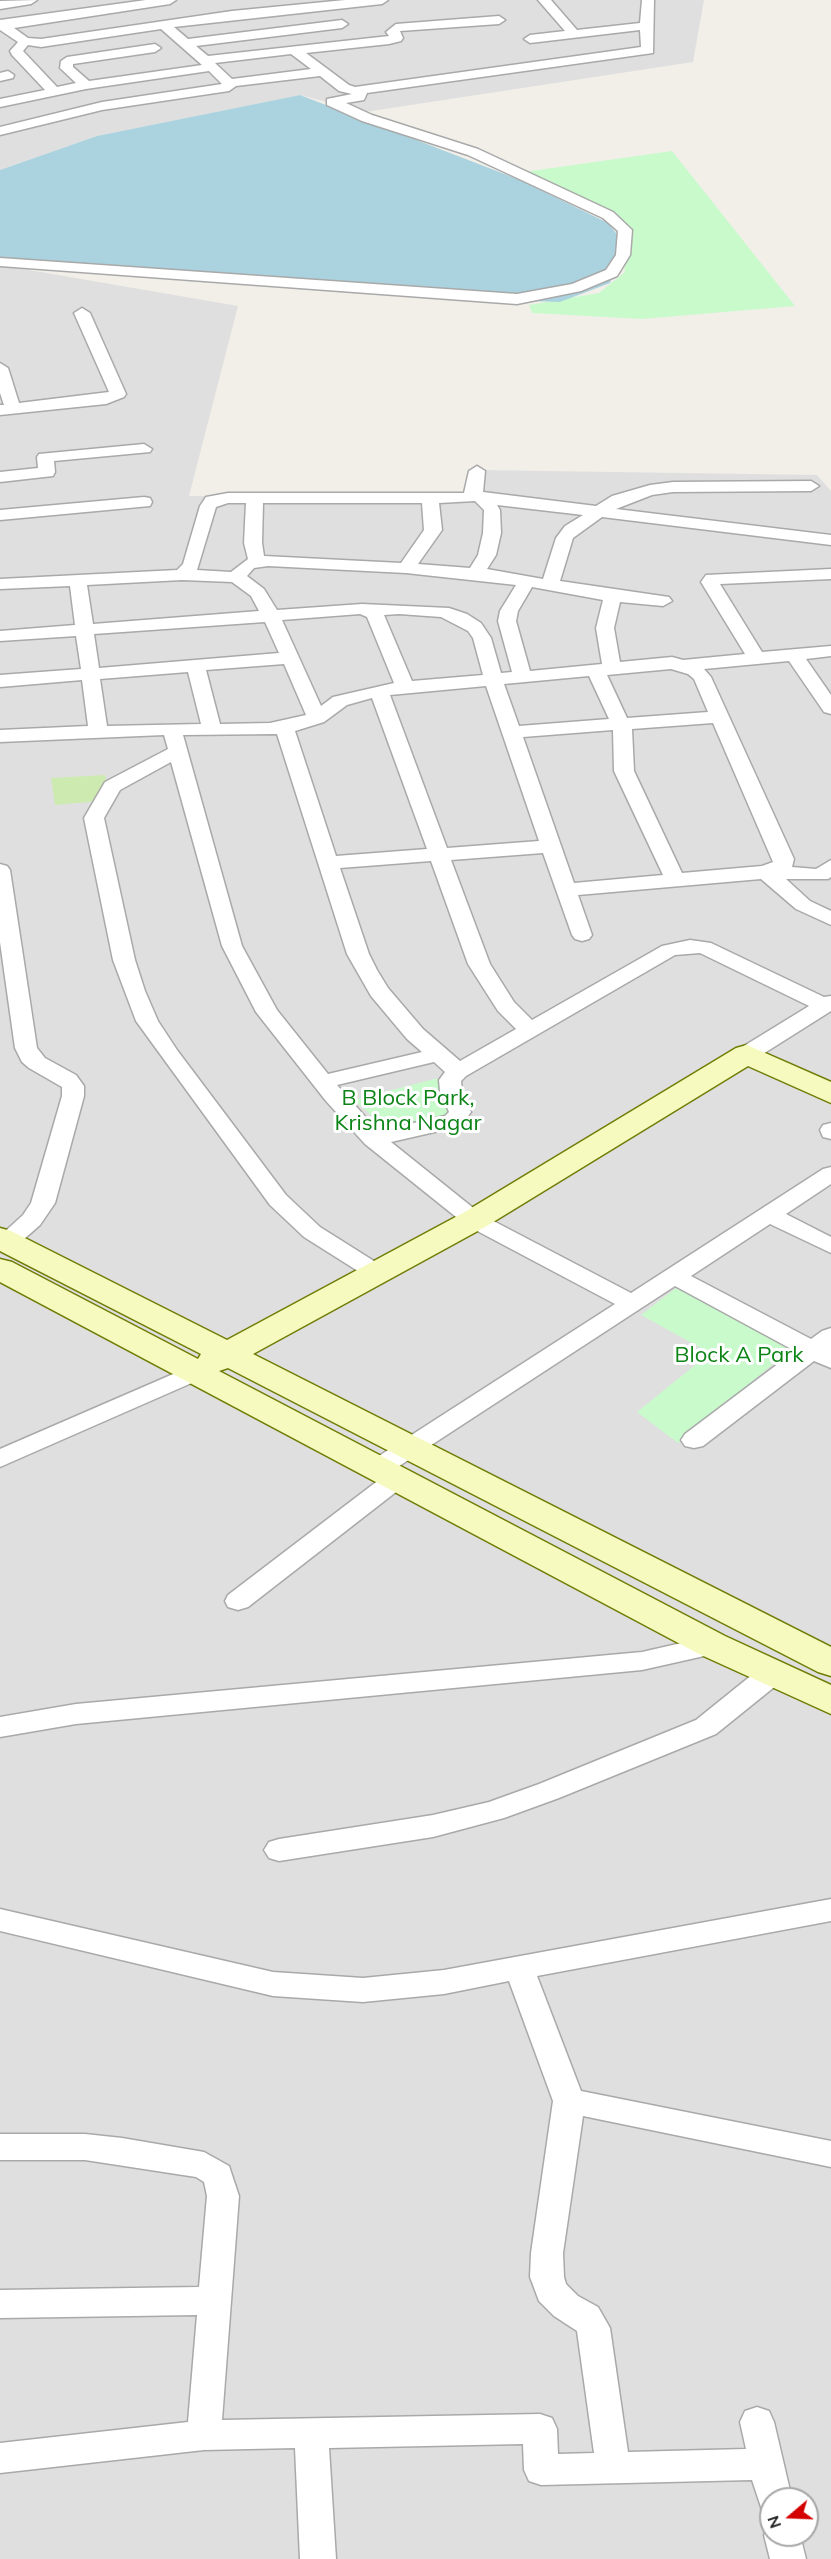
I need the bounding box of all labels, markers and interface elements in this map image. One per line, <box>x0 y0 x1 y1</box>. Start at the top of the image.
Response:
park label: B Block Park, Krishna Nagar <box>335 1085 481 1136</box>
park label: Block A Park <box>675 1342 803 1368</box>
north arrow <box>759 2487 819 2547</box>
text: N <box>762 2513 785 2531</box>

